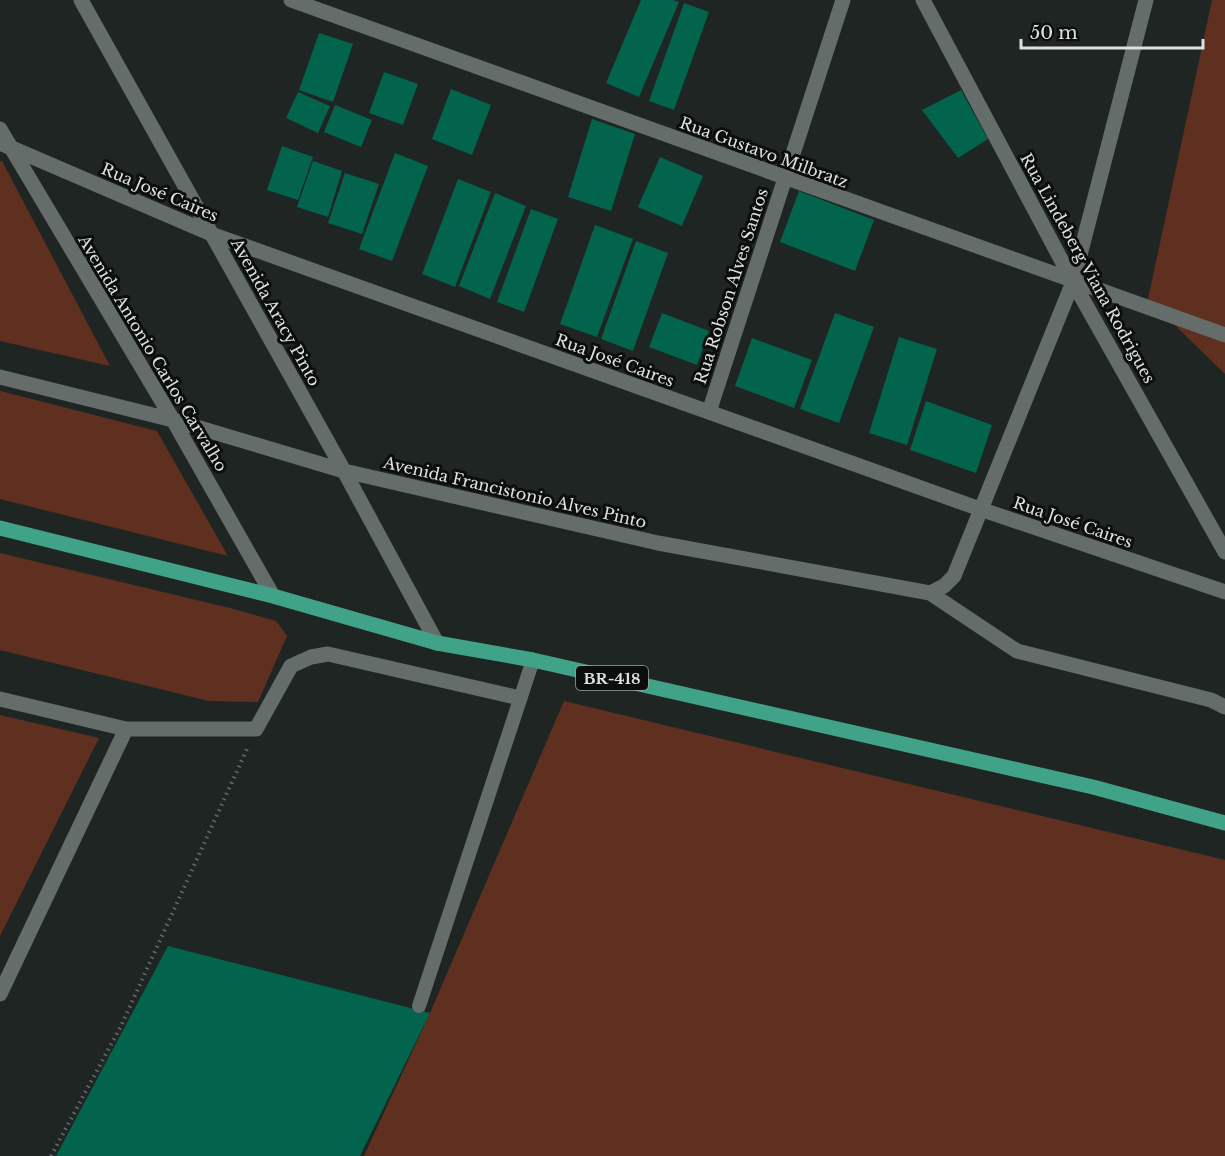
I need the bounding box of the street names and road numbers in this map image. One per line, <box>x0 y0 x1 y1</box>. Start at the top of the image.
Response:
street label: Rua Gustavo Milbratz <box>677 112 851 192</box>
street label: Rua Lindeberg Viana Rodrigues <box>1016 150 1160 386</box>
street label: Rua José Caires <box>99 158 221 226</box>
street label: Rua Robson Alves Santos <box>690 186 772 386</box>
street label: Avenida Antonio Carlos Carvalho <box>74 230 232 475</box>
street label: Avenida Aracy Pinto <box>227 234 325 389</box>
street label: Rua José Caires <box>553 329 677 391</box>
street label: Avenida Francistonio Alves Pinto <box>381 452 648 532</box>
street label: Rua José Caires <box>1011 492 1135 552</box>
road number: BR-418 <box>576 666 648 690</box>

